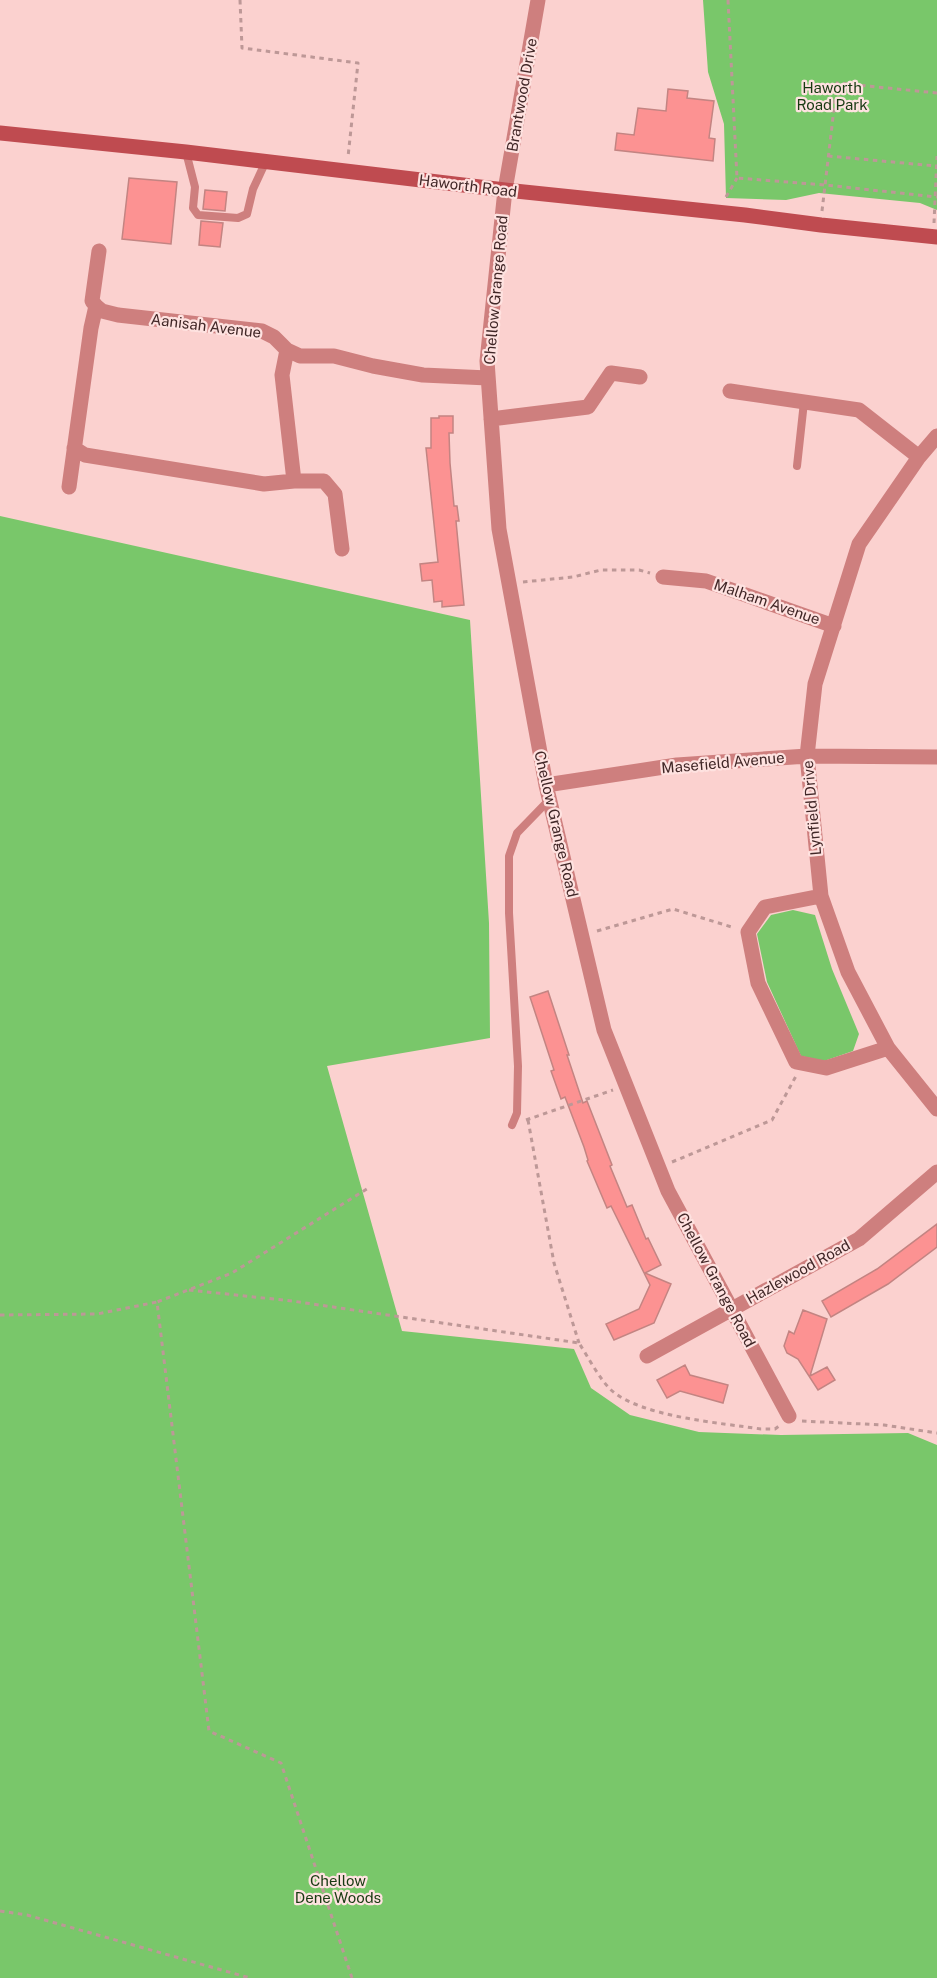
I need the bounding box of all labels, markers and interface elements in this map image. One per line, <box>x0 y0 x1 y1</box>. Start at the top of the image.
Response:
street label: Brantwood Drive <box>503 37 540 153</box>
park label: Haworth Road Park <box>796 79 868 113</box>
street label: Haworth Road <box>418 171 518 200</box>
street label: Chellow Grange Road <box>481 215 510 365</box>
street label: Aanisah Avenue <box>150 310 262 341</box>
street label: Malham Avenue <box>712 575 822 628</box>
street label: Chellow Grange Road <box>531 749 582 899</box>
street label: Masefield Avenue <box>661 749 785 776</box>
street label: Lynfield Drive <box>799 760 824 856</box>
street label: Chellow Grange Road <box>674 1210 759 1350</box>
street label: Hazlewood Road <box>743 1236 853 1307</box>
park label: Chellow Dene Woods <box>295 1872 381 1906</box>

